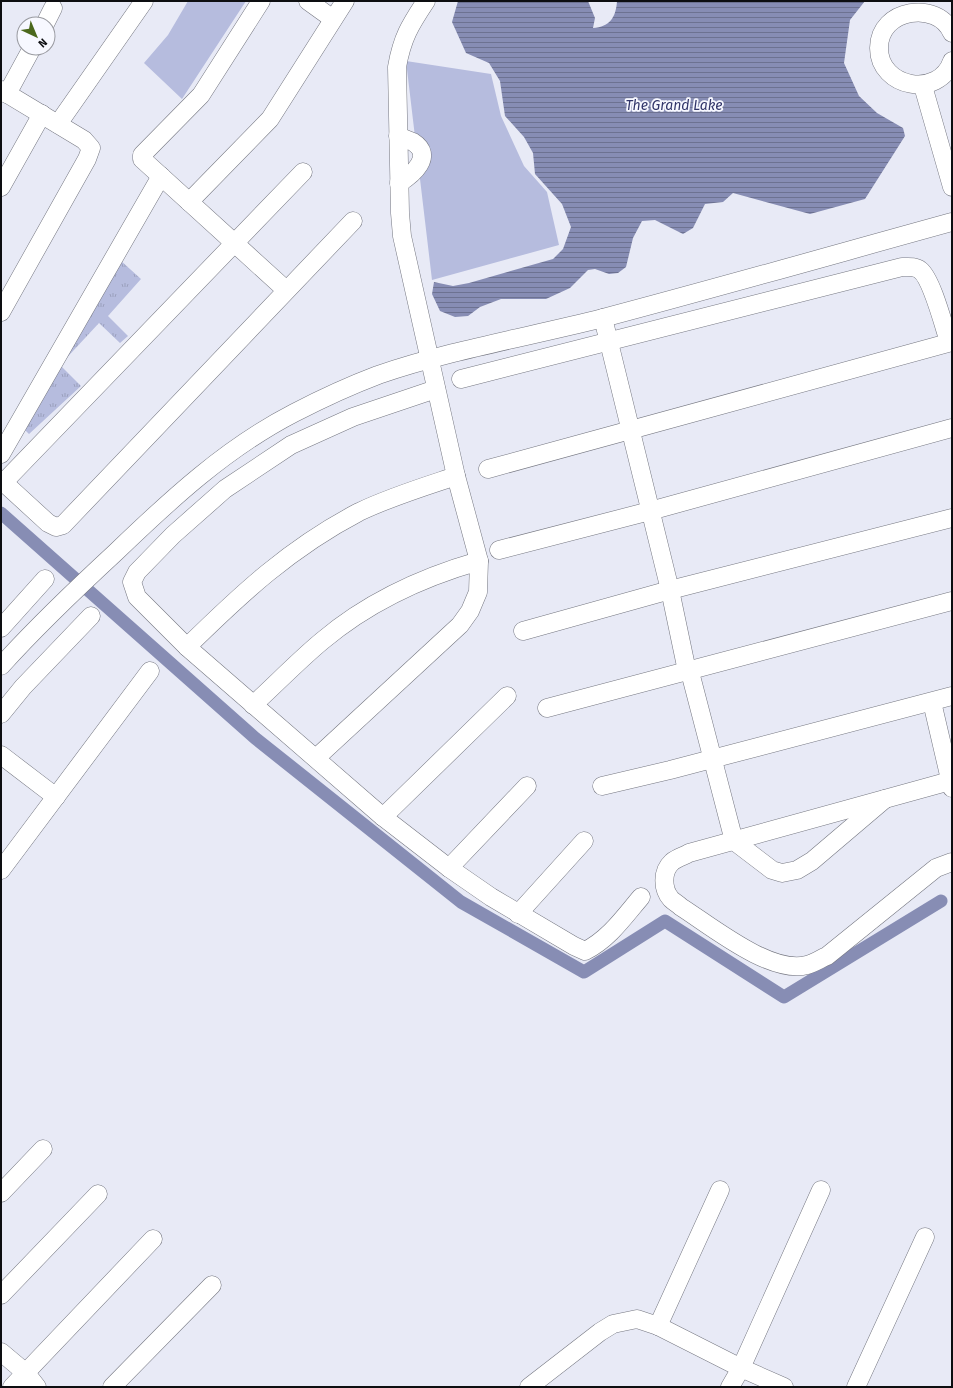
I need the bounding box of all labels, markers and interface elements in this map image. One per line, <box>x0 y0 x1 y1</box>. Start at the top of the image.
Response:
north arrow <box>16 16 56 56</box>
text: N <box>35 36 50 50</box>
water label: The Grand Lake <box>625 97 723 114</box>

